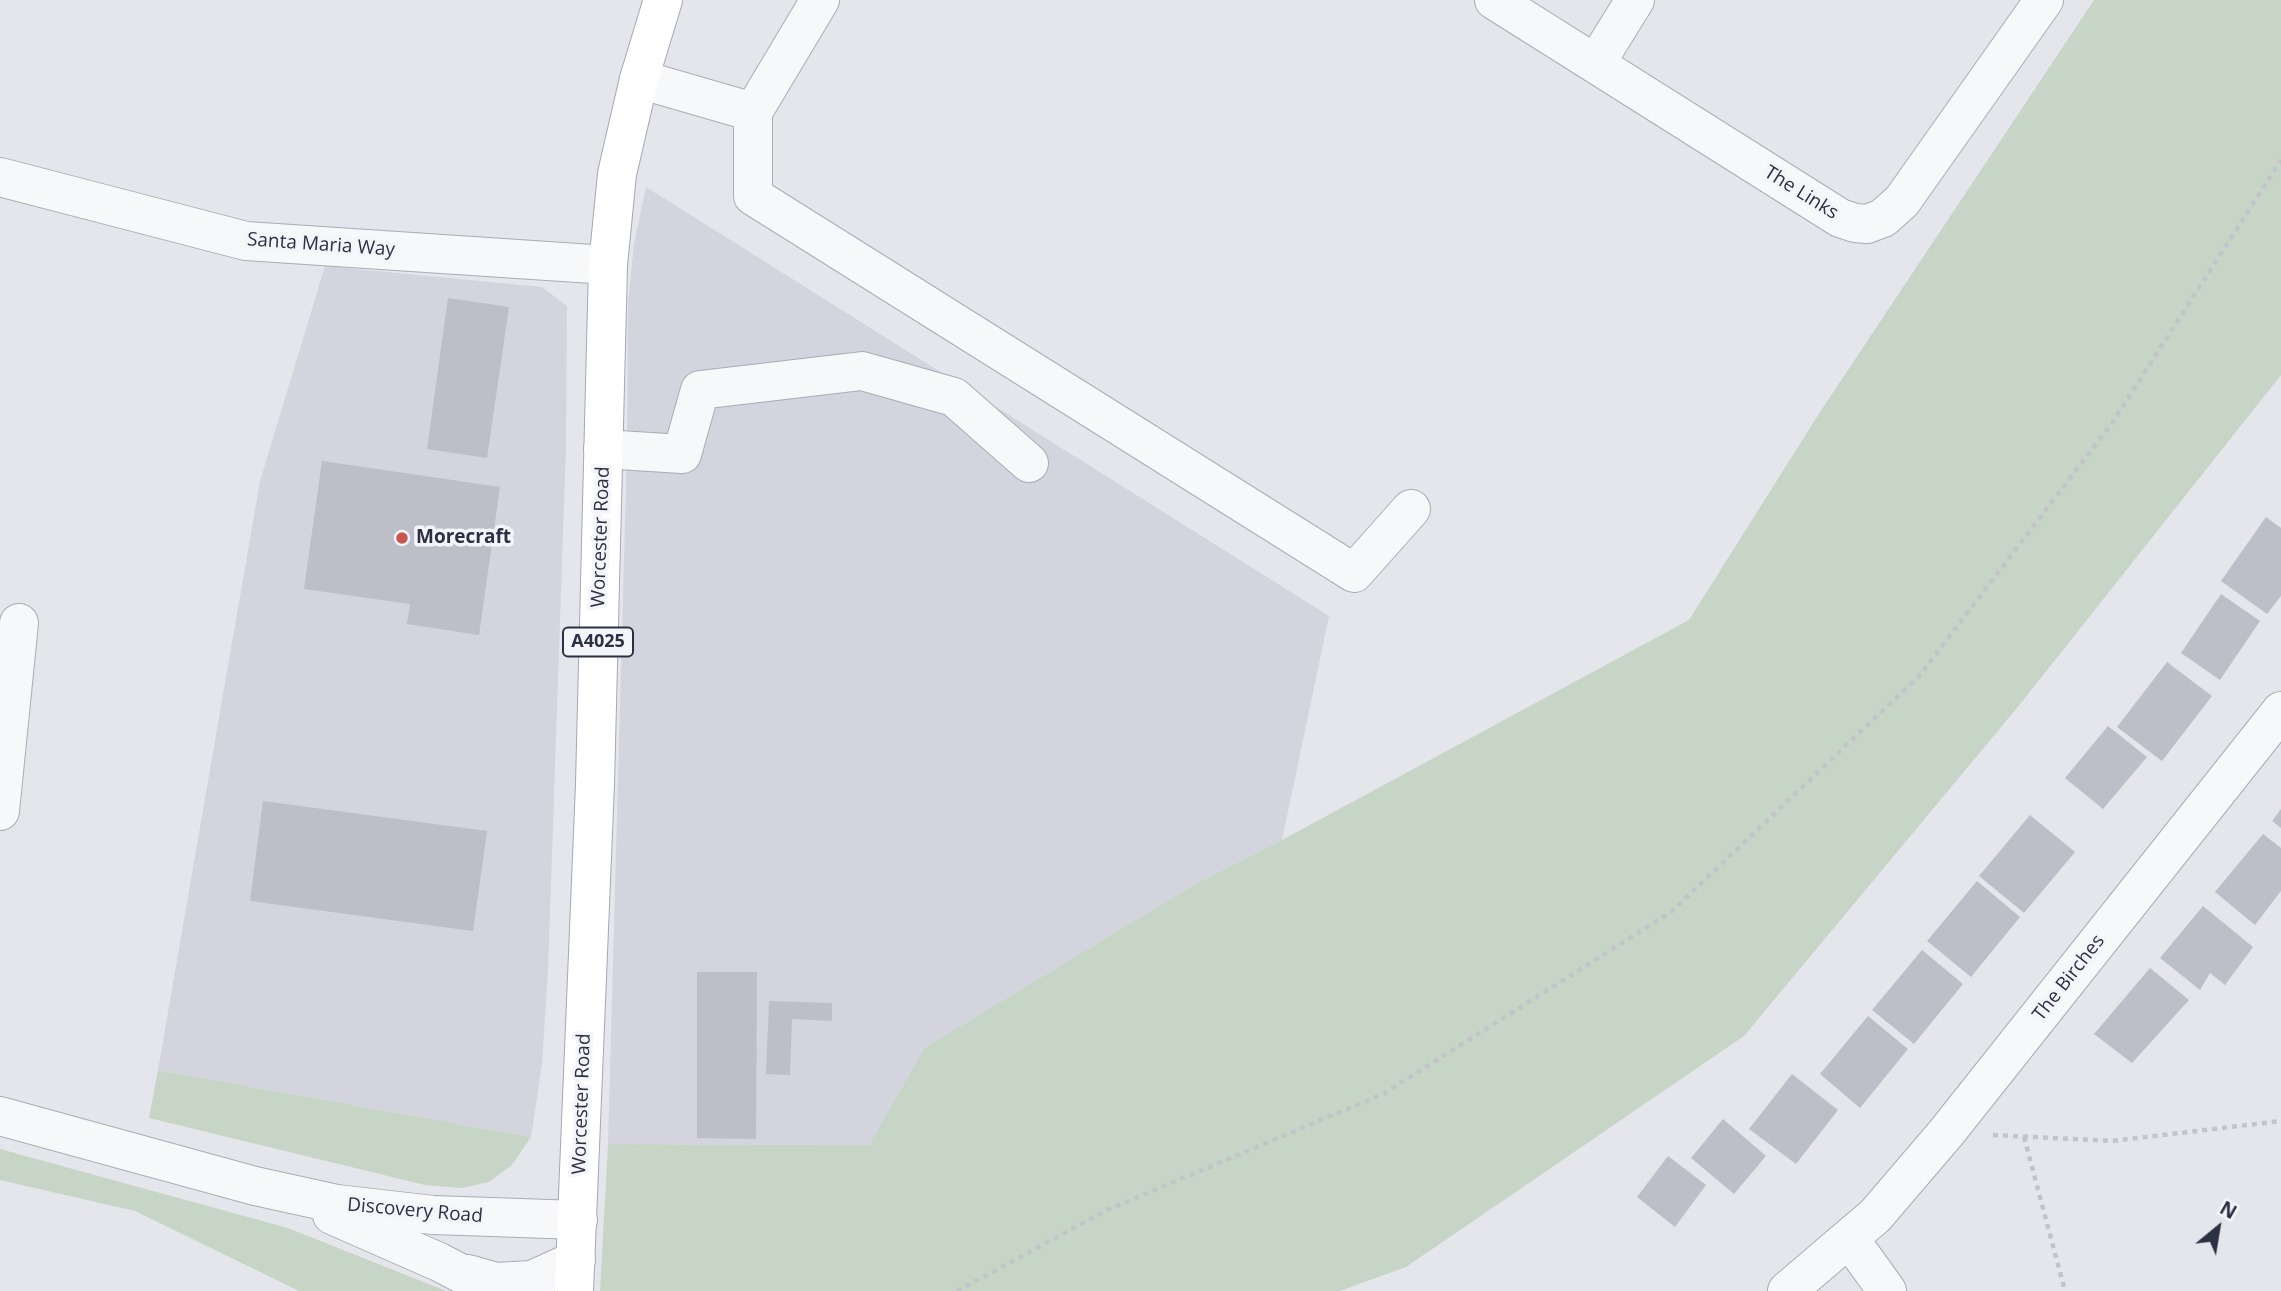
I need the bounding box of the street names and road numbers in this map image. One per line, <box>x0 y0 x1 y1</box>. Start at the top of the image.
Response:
street label: The Links <box>1760 161 1842 225</box>
street label: Santa Maria Way <box>246 228 396 262</box>
street label: Worcester Road <box>587 466 615 608</box>
road number: A4025 <box>563 628 633 656</box>
street label: The Birches <box>2028 930 2110 1026</box>
street label: Worcester Road <box>568 1033 596 1175</box>
street label: Discovery Road <box>346 1194 484 1228</box>

